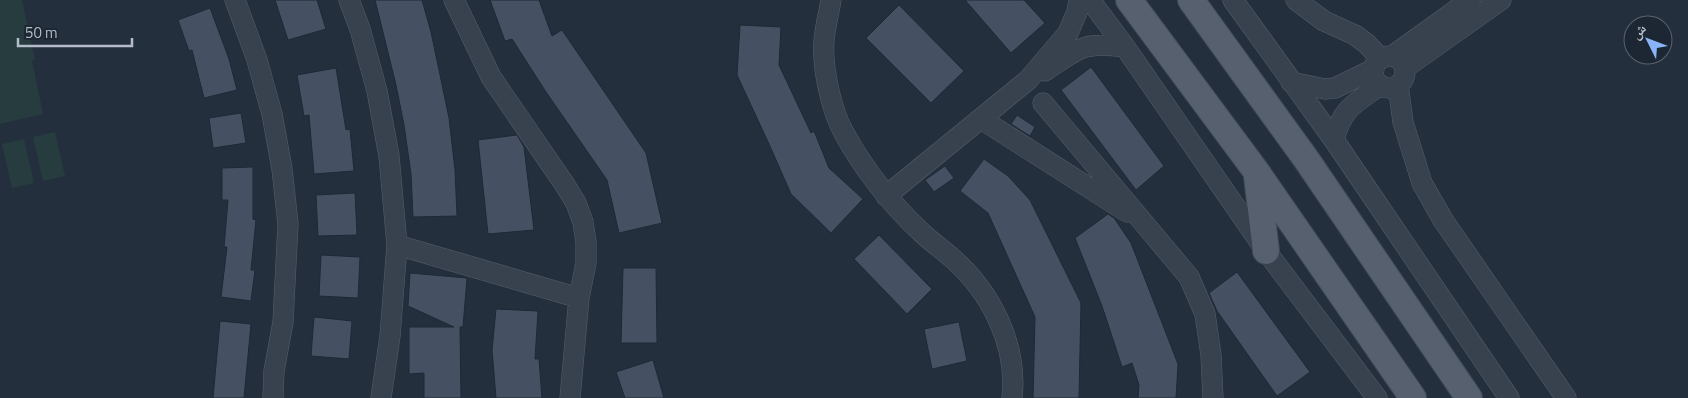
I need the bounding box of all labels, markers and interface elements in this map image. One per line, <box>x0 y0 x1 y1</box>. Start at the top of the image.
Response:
scale bar <box>18 15 131 47</box>
north arrow <box>1623 15 1673 65</box>
text: ش <box>1625 18 1651 44</box>
text: 50 m <box>25 21 58 44</box>

